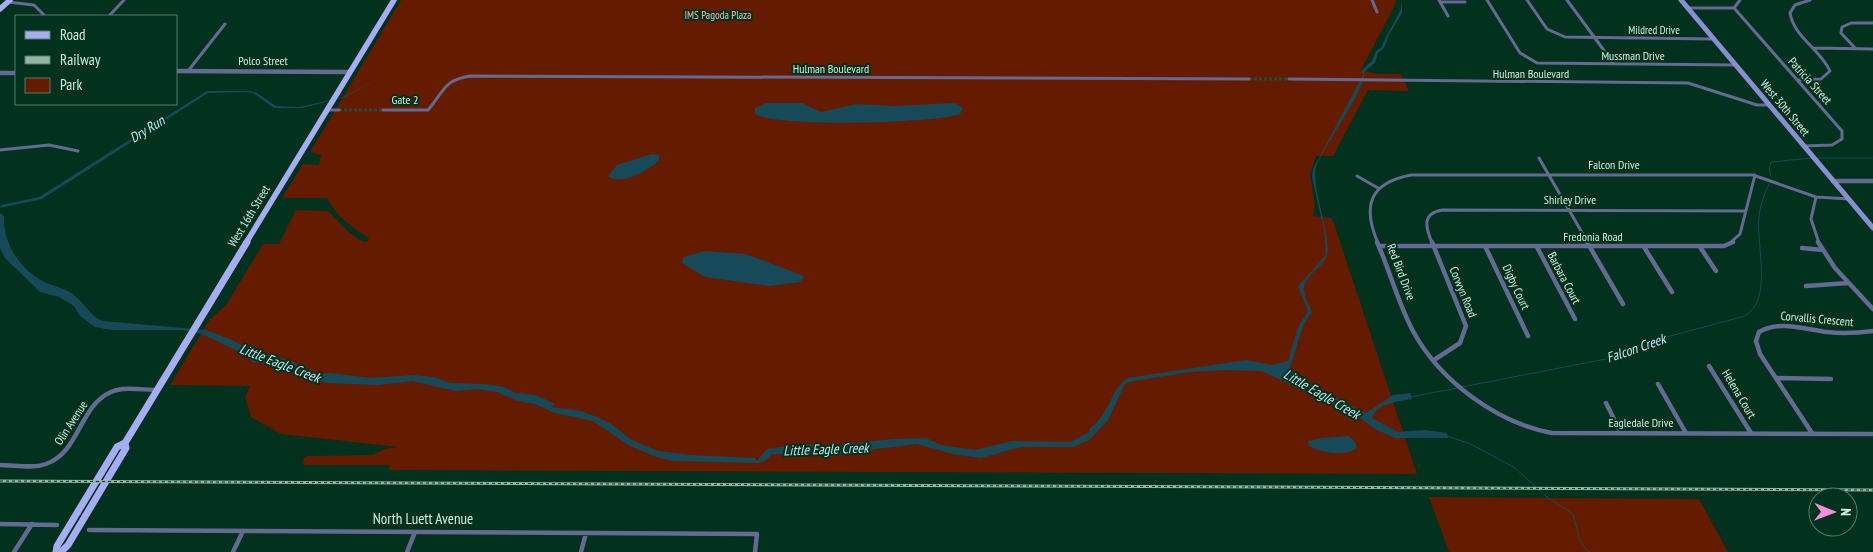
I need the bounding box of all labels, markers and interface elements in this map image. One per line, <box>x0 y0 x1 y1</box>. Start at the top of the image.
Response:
park label: IMS Pagoda Plaza <box>685 8 751 22</box>
legend <box>15 15 178 105</box>
street label: Mildred Drive <box>1628 23 1680 37</box>
text: Road <box>60 25 86 44</box>
street label: Mussman Drive <box>1601 48 1665 63</box>
text: Railway <box>60 50 101 69</box>
street label: Polco Street <box>238 53 289 68</box>
street label: Patricia Street <box>1785 54 1836 108</box>
street label: Hulman Boulevard <box>793 61 869 76</box>
street label: Hulman Boulevard <box>1493 66 1569 81</box>
text: Park <box>60 75 82 94</box>
street label: West 30th Street <box>1757 76 1814 140</box>
street label: Gate 2 <box>392 92 418 107</box>
water label: Dry Run <box>126 111 169 147</box>
street label: Falcon Drive <box>1588 157 1640 172</box>
street label: West 16th Street <box>224 182 273 249</box>
street label: Shirley Drive <box>1544 192 1596 207</box>
street label: Fredonia Road <box>1563 229 1623 244</box>
street label: Red Bird Drive <box>1384 242 1419 302</box>
street label: Barbara Court <box>1544 249 1585 307</box>
street label: Digby Court <box>1499 262 1534 312</box>
street label: Corwyn Road <box>1446 264 1480 319</box>
street label: Corvallis Crescent <box>1780 308 1855 329</box>
water label: Falcon Creek <box>1604 329 1669 367</box>
water label: Little Eagle Creek <box>237 339 324 387</box>
water label: Little Eagle Creek <box>1281 365 1365 424</box>
street label: Helena Court <box>1719 367 1760 421</box>
street label: Olin Avenue <box>51 398 90 448</box>
street label: Eagledale Drive <box>1609 415 1674 430</box>
water label: Little Eagle Creek <box>783 438 870 459</box>
north arrow <box>1808 487 1858 537</box>
text: N <box>1837 508 1855 516</box>
street label: North Luett Avenue <box>373 509 473 528</box>

